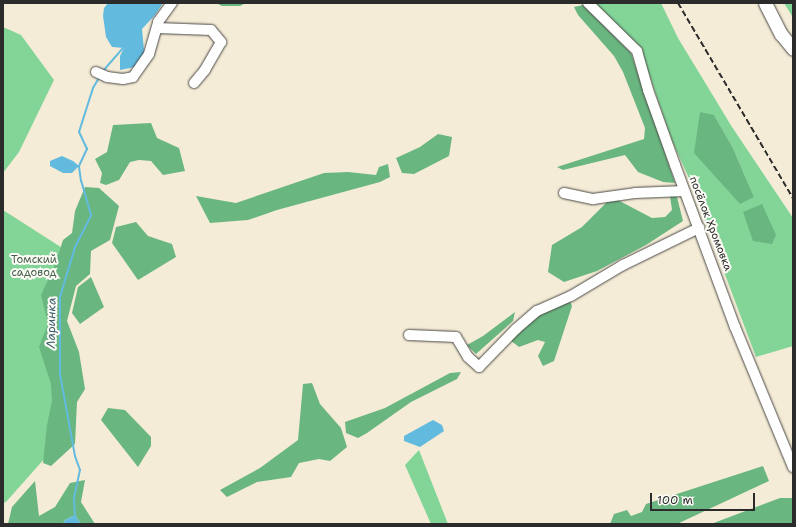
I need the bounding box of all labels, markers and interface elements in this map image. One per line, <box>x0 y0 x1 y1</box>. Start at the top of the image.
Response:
street label: посёлок Хромовка <box>686 175 734 273</box>
park label: Томский садовод <box>11 254 57 280</box>
water label: Ларинка <box>44 297 60 349</box>
scale bar <box>652 485 757 511</box>
text: 100 m <box>657 492 693 508</box>

